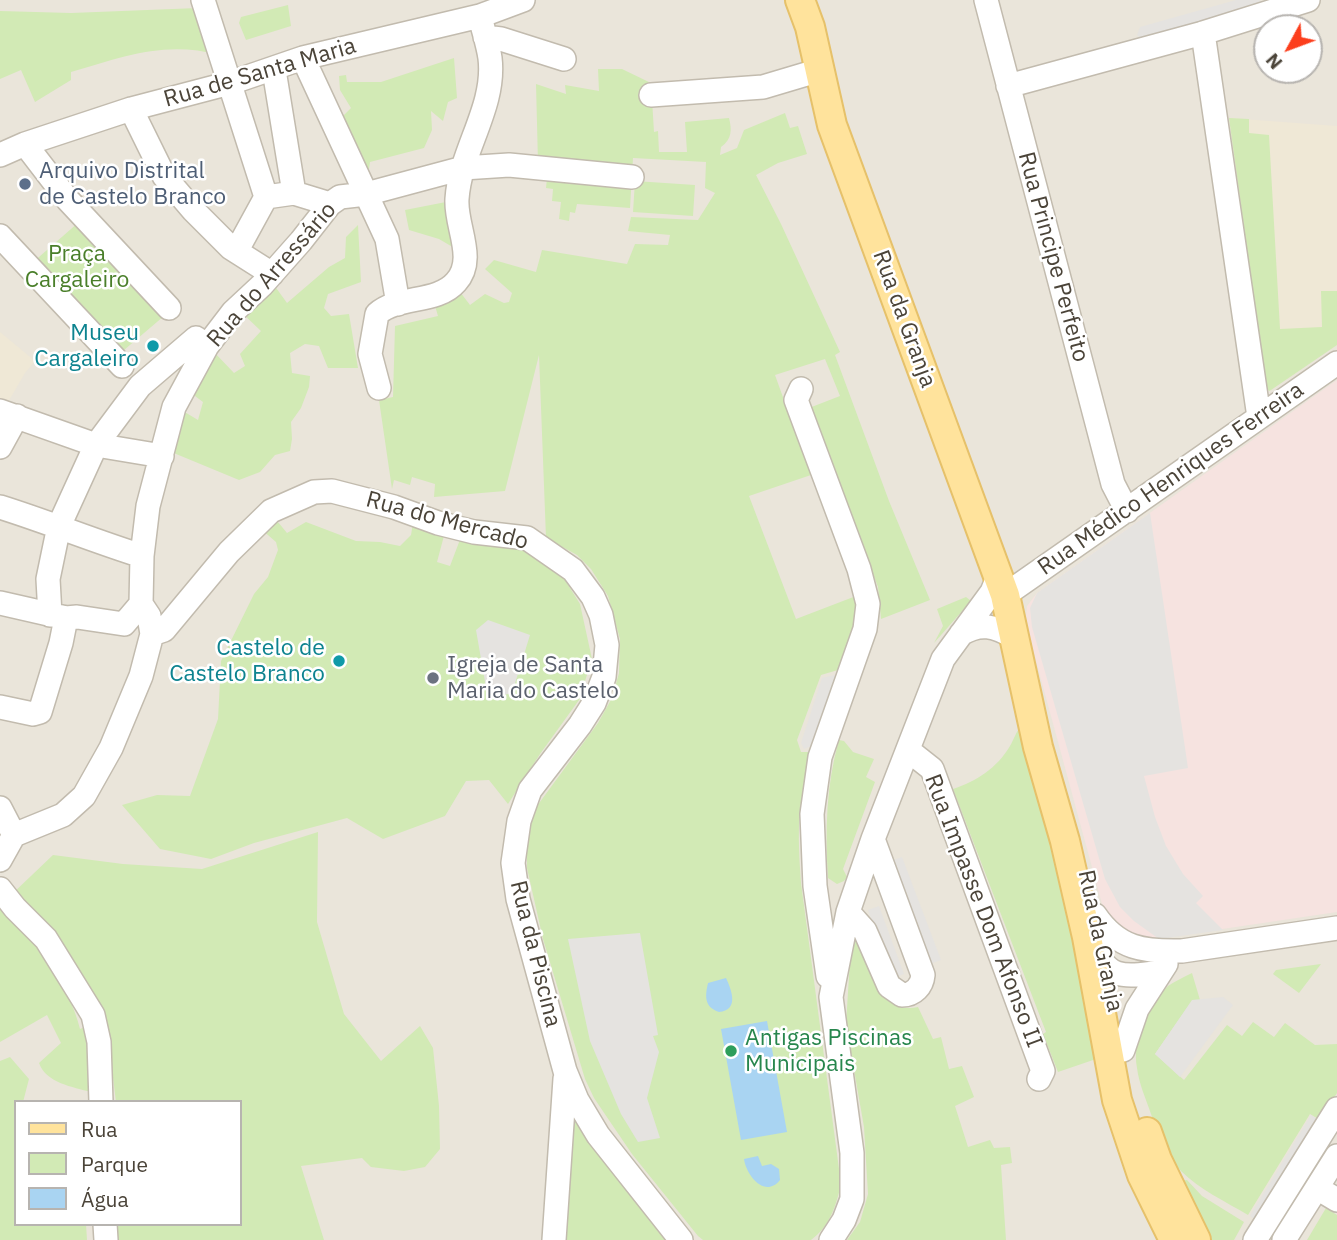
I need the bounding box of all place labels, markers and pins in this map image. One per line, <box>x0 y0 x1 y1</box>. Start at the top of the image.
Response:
place label: Arquivo Distrital de Castelo Branco <box>39 157 226 211</box>
marker: Arquivo Distrital de Castelo Branco <box>17 176 33 192</box>
place label: Museu Cargaleiro <box>34 319 139 373</box>
marker: Museu Cargaleiro <box>145 338 161 354</box>
place label: Castelo de Castelo Branco <box>169 634 325 688</box>
place label: Igreja de Santa Maria do Castelo <box>447 651 619 705</box>
marker: Castelo de Castelo Branco <box>331 653 347 669</box>
marker: Igreja de Santa Maria do Castelo <box>425 670 441 686</box>
place label: Antigas Piscinas Municipais <box>745 1024 912 1078</box>
marker: Antigas Piscinas Municipais <box>723 1043 739 1059</box>

